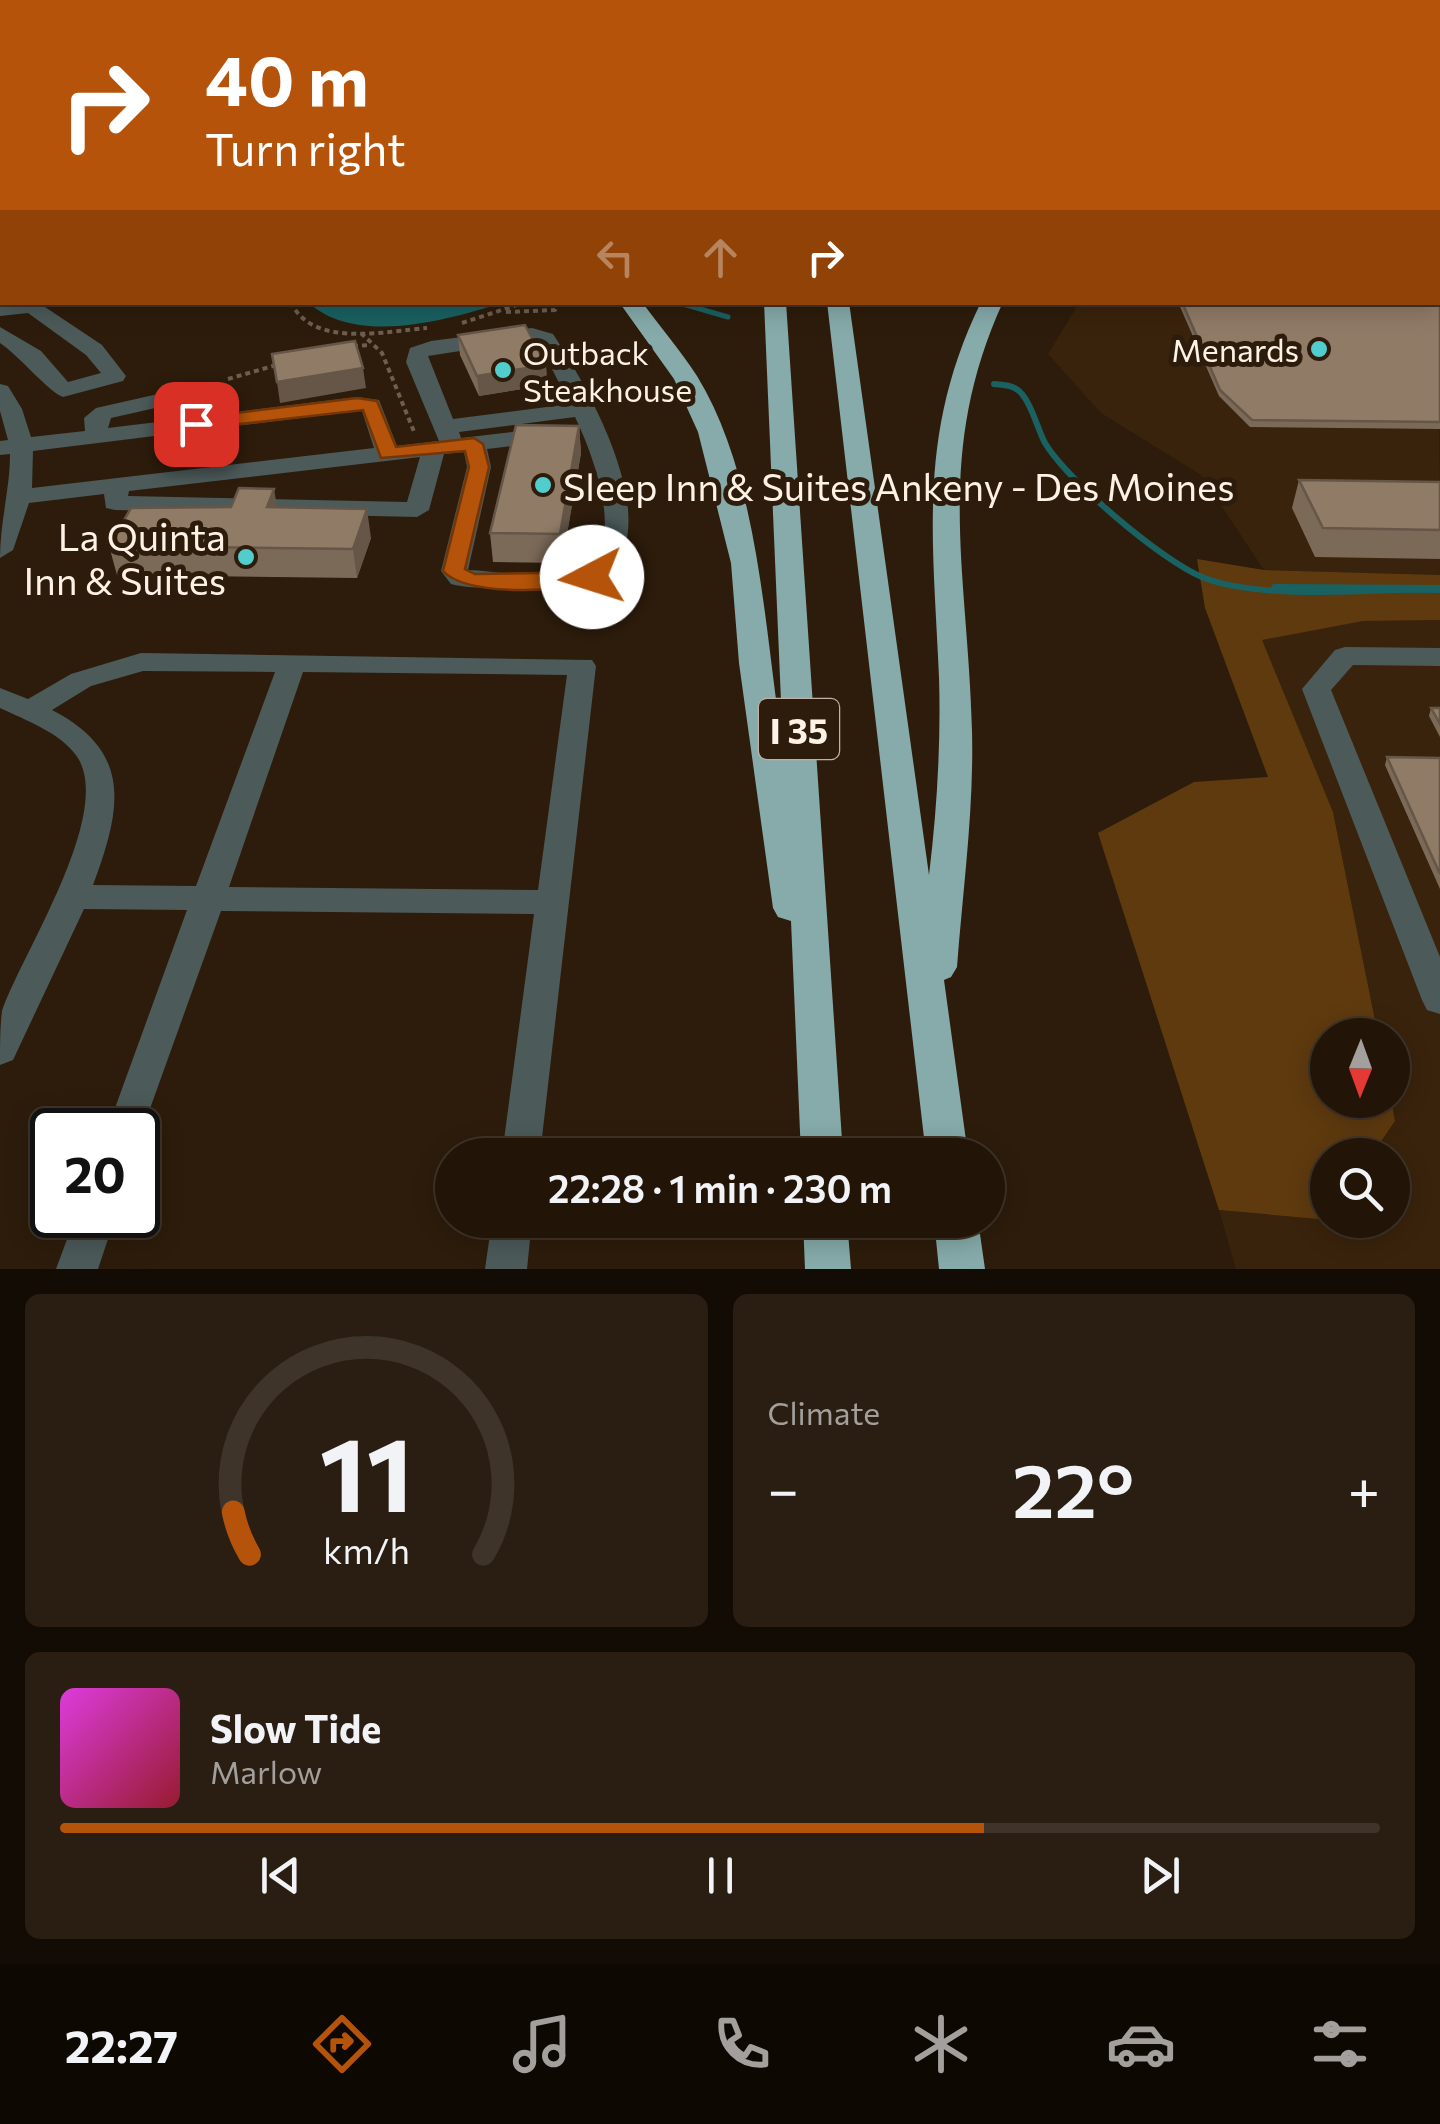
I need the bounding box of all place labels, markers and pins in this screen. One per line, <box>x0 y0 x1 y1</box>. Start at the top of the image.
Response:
place label: Menards <box>1171 329 1299 369</box>
place label: Outback Steakhouse <box>523 332 692 409</box>
marker: Menards <box>1308 338 1330 360</box>
marker: Outback Steakhouse <box>492 359 514 381</box>
pin <box>154 382 239 467</box>
place label: Sleep Inn & Suites Ankeny - Des Moines <box>563 462 1234 509</box>
marker: Sleep Inn & Suites Ankeny - Des Moines <box>532 474 554 496</box>
place label: La Quinta Inn & Suites <box>23 512 226 603</box>
marker: La Quinta Inn & Suites <box>235 546 257 568</box>

